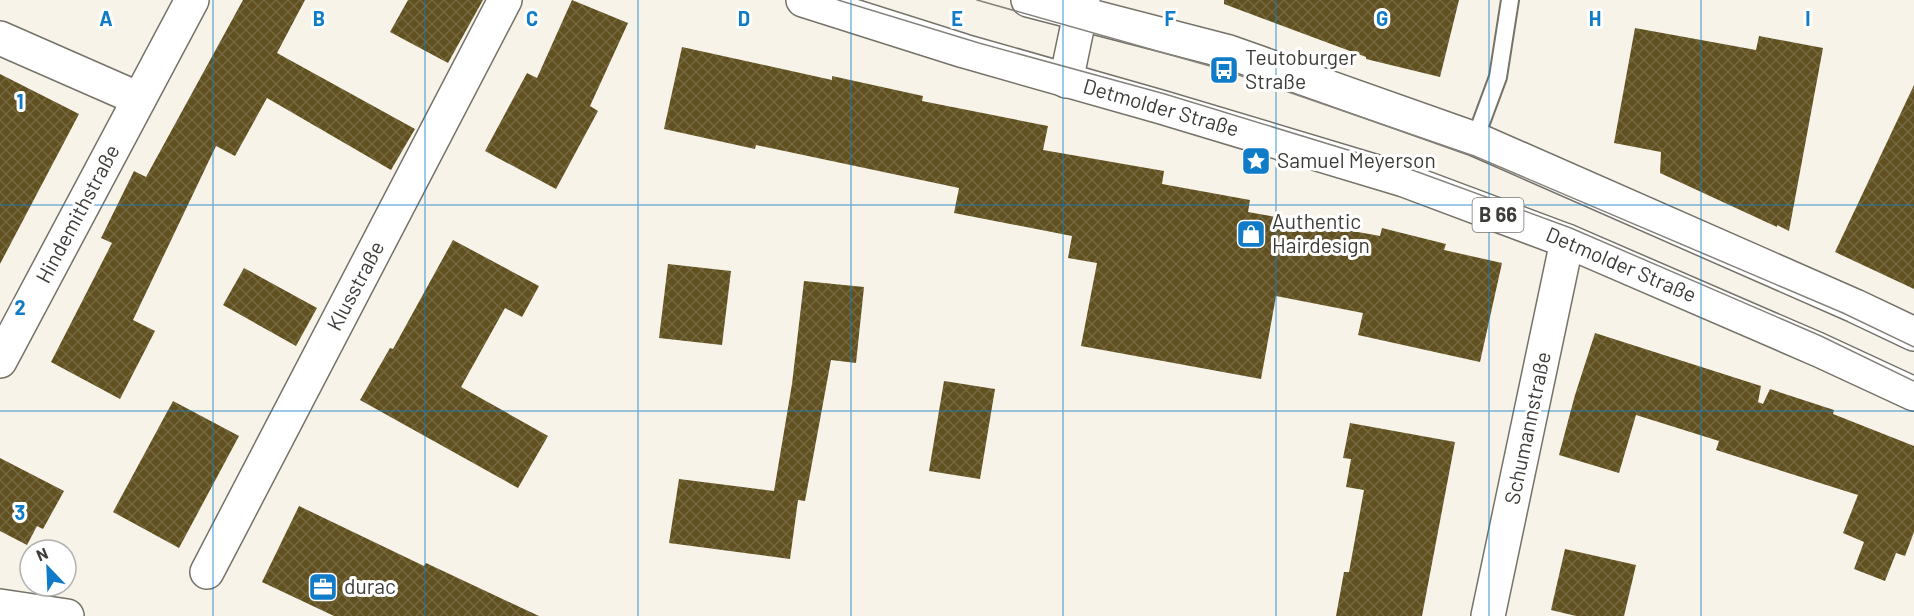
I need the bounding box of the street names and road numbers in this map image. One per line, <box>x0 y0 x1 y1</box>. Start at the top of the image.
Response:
street label: Detmolder Straße <box>1081 72 1242 141</box>
street label: Hindemithstraße <box>30 140 124 287</box>
road number: B 66 <box>1472 198 1524 232</box>
street label: Detmolder Straße <box>1543 221 1700 307</box>
street label: Klusstraße <box>321 236 389 334</box>
street label: Schumannstraße <box>1498 349 1555 506</box>

